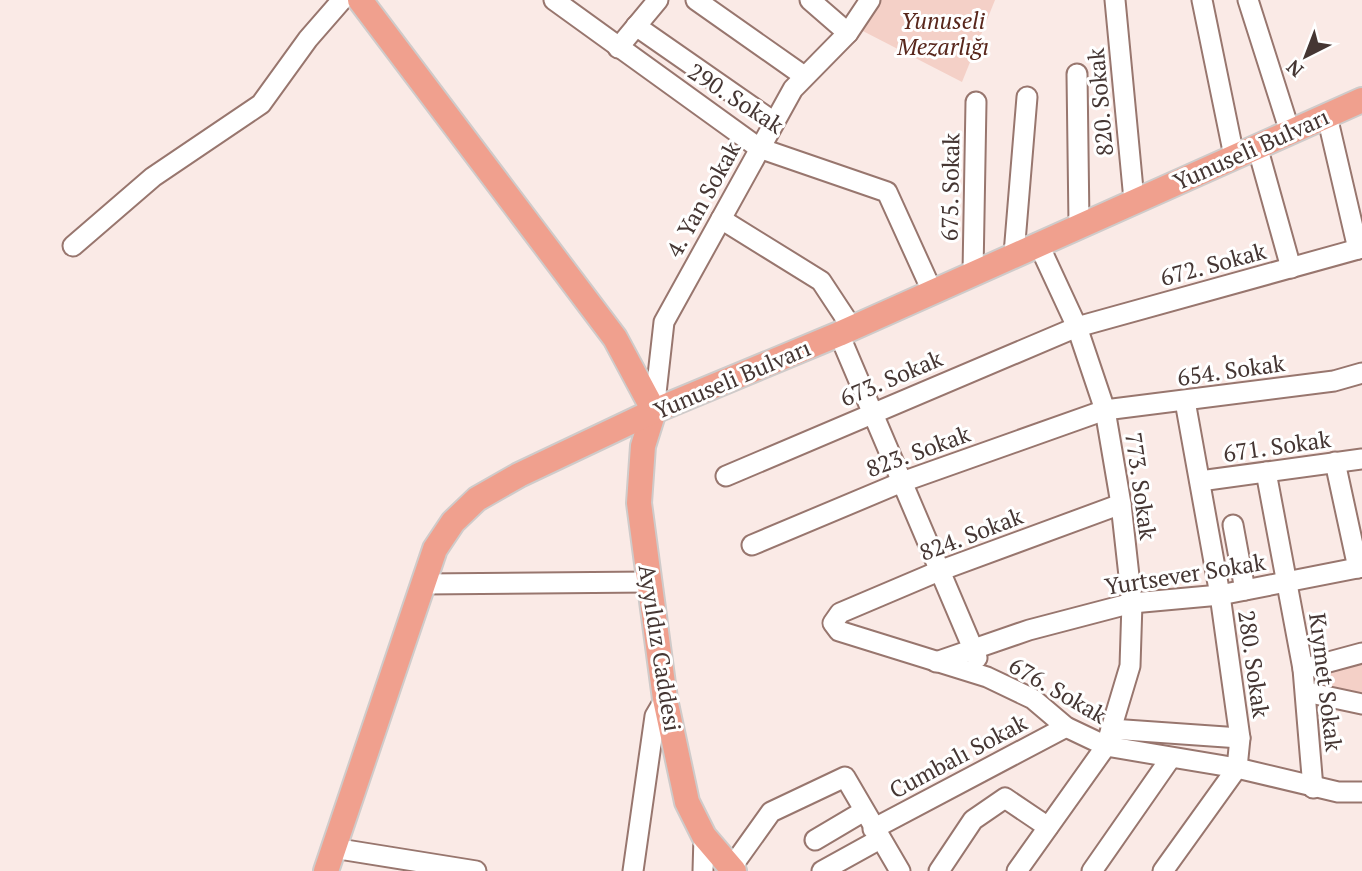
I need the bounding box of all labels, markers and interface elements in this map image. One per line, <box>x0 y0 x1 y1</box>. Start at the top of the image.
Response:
park label: Yunuseli Mezarlığı <box>896 5 989 62</box>
north arrow <box>1271 21 1341 91</box>
street label: 820. Sokak <box>1080 47 1120 157</box>
text: N <box>1280 54 1308 83</box>
street label: 290. Sokak <box>682 56 790 141</box>
street label: Yunuseli Bulvarı <box>1168 101 1334 197</box>
street label: 675. Sokak <box>934 132 966 241</box>
street label: 4. Yan Sokak <box>659 136 748 262</box>
street label: 672. Sokak <box>1157 235 1269 293</box>
street label: Yunuseli Bulvarı <box>649 332 815 426</box>
street label: 673. Sokak <box>835 343 947 413</box>
street label: 654. Sokak <box>1175 347 1287 393</box>
street label: 823. Sokak <box>862 418 974 484</box>
street label: 671. Sokak <box>1221 423 1333 469</box>
street label: 773. Sokak <box>1118 430 1164 542</box>
street label: 824. Sokak <box>915 500 1027 568</box>
street label: Yurtsever Sokak <box>1102 546 1268 602</box>
street label: Ayyıldız Caddesi <box>631 562 689 734</box>
street label: 280. Sokak <box>1231 608 1277 720</box>
street label: Kıymet Sokak <box>1302 611 1350 753</box>
street label: 676. Sokak <box>1003 650 1113 731</box>
street label: Cumbalı Sokak <box>884 707 1032 805</box>

